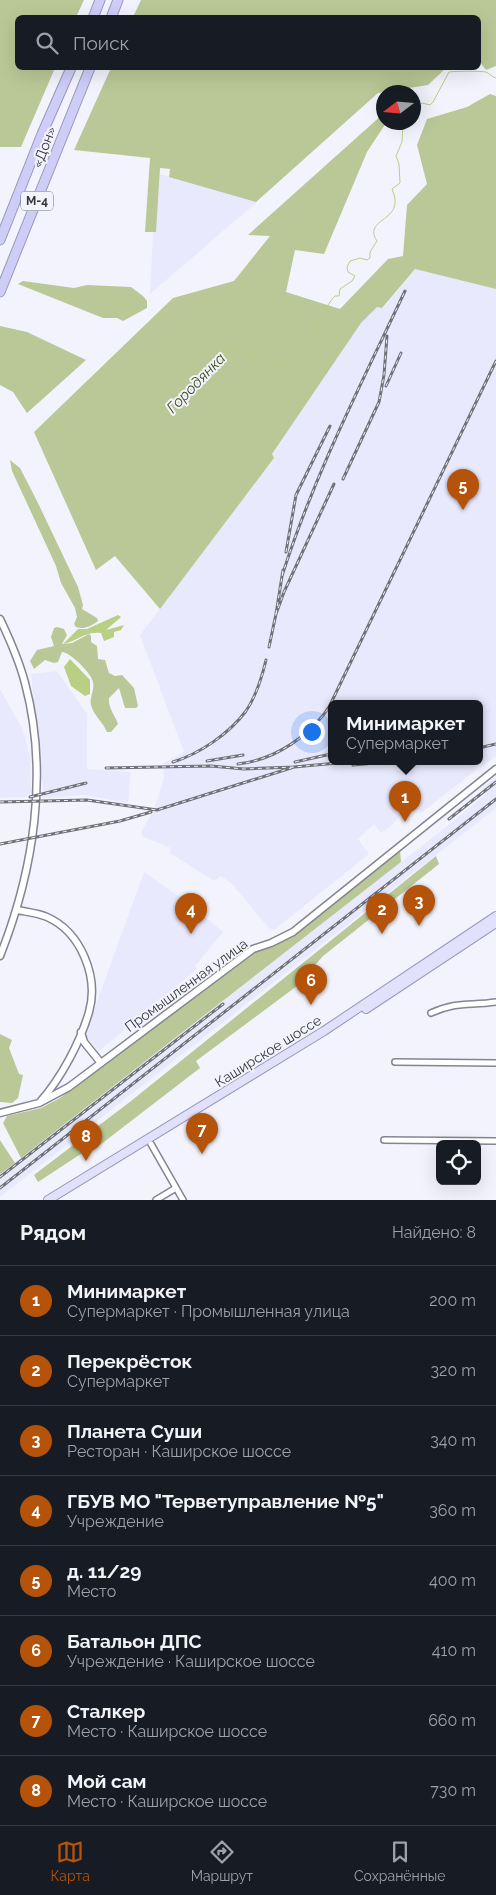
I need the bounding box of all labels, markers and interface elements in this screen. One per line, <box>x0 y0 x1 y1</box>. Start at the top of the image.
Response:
search box <box>15 15 481 70</box>
icon: search <box>33 29 61 57</box>
text: Поиск <box>73 32 129 54</box>
north arrow <box>376 85 421 130</box>
street label: «Дон» <box>29 124 59 170</box>
road number: М-4 <box>21 192 53 210</box>
water label: Городянка <box>163 349 229 417</box>
pin: 5 <box>447 469 479 510</box>
popup <box>328 700 483 765</box>
text: Минимаркет <box>346 712 465 734</box>
your location <box>299 719 325 745</box>
text: Супермаркет <box>346 734 449 753</box>
pin: 1 <box>389 781 421 822</box>
pin: 3 <box>403 885 435 926</box>
pin: 4 <box>175 893 207 934</box>
pin: 2 <box>366 893 398 934</box>
street label: Промышленная улица <box>122 935 250 1035</box>
pin: 6 <box>295 964 327 1005</box>
street label: Каширское шоссе <box>212 1012 324 1090</box>
pin: 7 <box>186 1113 218 1154</box>
pin: 8 <box>70 1120 102 1161</box>
map controls <box>436 1140 481 1185</box>
button: locate <box>436 1140 481 1185</box>
text: Рядом <box>20 1220 86 1245</box>
text: Найдено: 8 <box>392 1223 476 1242</box>
text: Минимаркет <box>67 1280 186 1302</box>
text: 1 <box>32 1291 40 1310</box>
text: 200 m <box>429 1291 476 1310</box>
text: Супермаркет · Промышленная улица <box>67 1302 350 1321</box>
text: Перекрёсток <box>67 1350 192 1372</box>
text: 2 <box>31 1361 41 1380</box>
text: 320 m <box>431 1361 476 1380</box>
text: Супермаркет <box>67 1372 170 1391</box>
text: Планета Суши <box>67 1420 202 1442</box>
text: 3 <box>32 1431 40 1450</box>
text: 340 m <box>430 1431 476 1450</box>
text: Ресторан · Каширское шоссе <box>67 1442 291 1461</box>
text: ГБУВ МО "Терветуправление №5" <box>67 1490 384 1512</box>
text: 4 <box>31 1501 41 1520</box>
text: 360 m <box>429 1501 476 1520</box>
text: Учреждение <box>67 1512 164 1531</box>
text: д. 11/29 <box>67 1560 141 1582</box>
text: 5 <box>32 1571 40 1590</box>
text: 400 m <box>429 1571 476 1590</box>
text: Место <box>67 1582 116 1601</box>
text: Батальон ДПС <box>67 1630 202 1652</box>
text: 6 <box>31 1641 41 1660</box>
text: 410 m <box>432 1641 476 1660</box>
text: Учреждение · Каширское шоссе <box>67 1652 315 1671</box>
text: Сталкер <box>67 1700 145 1722</box>
text: 7 <box>32 1711 40 1730</box>
text: 660 m <box>428 1711 476 1730</box>
text: Место · Каширское шоссе <box>67 1722 267 1741</box>
text: Мой сам <box>67 1770 146 1792</box>
text: 8 <box>31 1781 41 1800</box>
text: 730 m <box>430 1781 476 1800</box>
text: Место · Каширское шоссе <box>67 1792 267 1811</box>
tab: Карта <box>50 1838 90 1884</box>
tab: Маршрут <box>191 1838 253 1884</box>
tab: Сохранённые <box>354 1838 446 1884</box>

